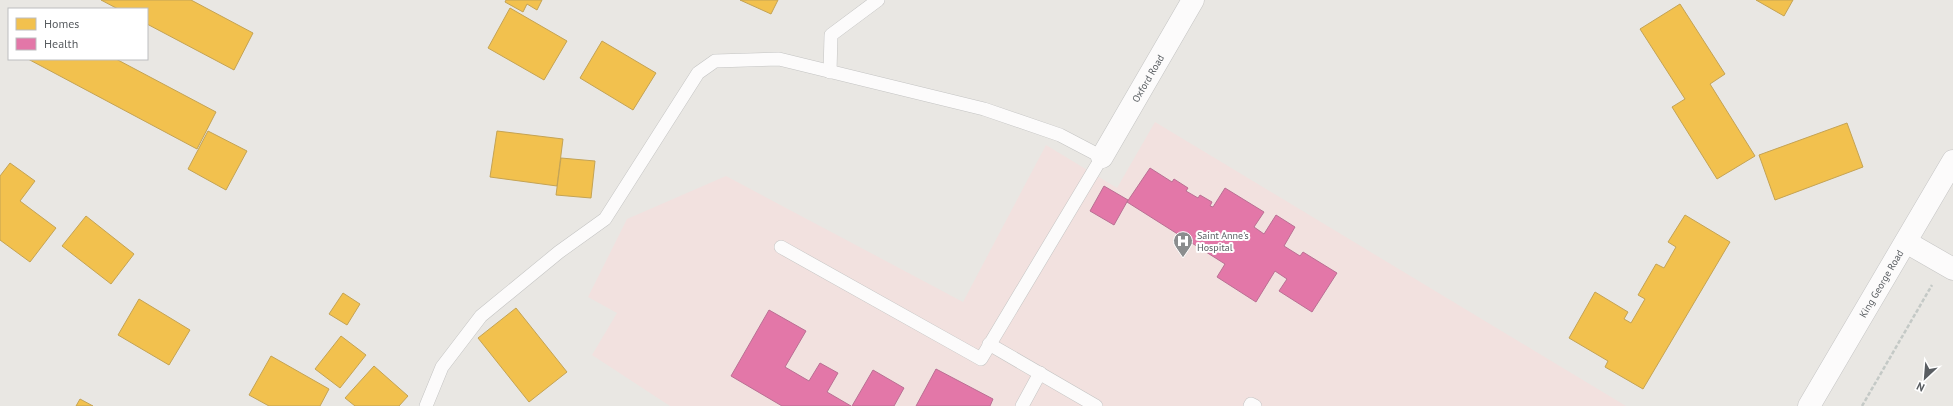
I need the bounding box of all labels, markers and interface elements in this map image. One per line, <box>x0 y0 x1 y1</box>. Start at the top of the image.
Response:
legend <box>8 8 148 60</box>
text: Homes <box>44 16 79 31</box>
text: Health <box>44 36 78 51</box>
street label: Oxford Road <box>1129 52 1167 105</box>
place label: Saint Anne's Hospital <box>1197 229 1249 254</box>
hospital icon: Saint Anne's Hospital <box>1172 230 1194 258</box>
street label: King George Road <box>1856 248 1906 320</box>
north arrow <box>1905 358 1945 398</box>
text: N <box>1914 379 1927 395</box>

